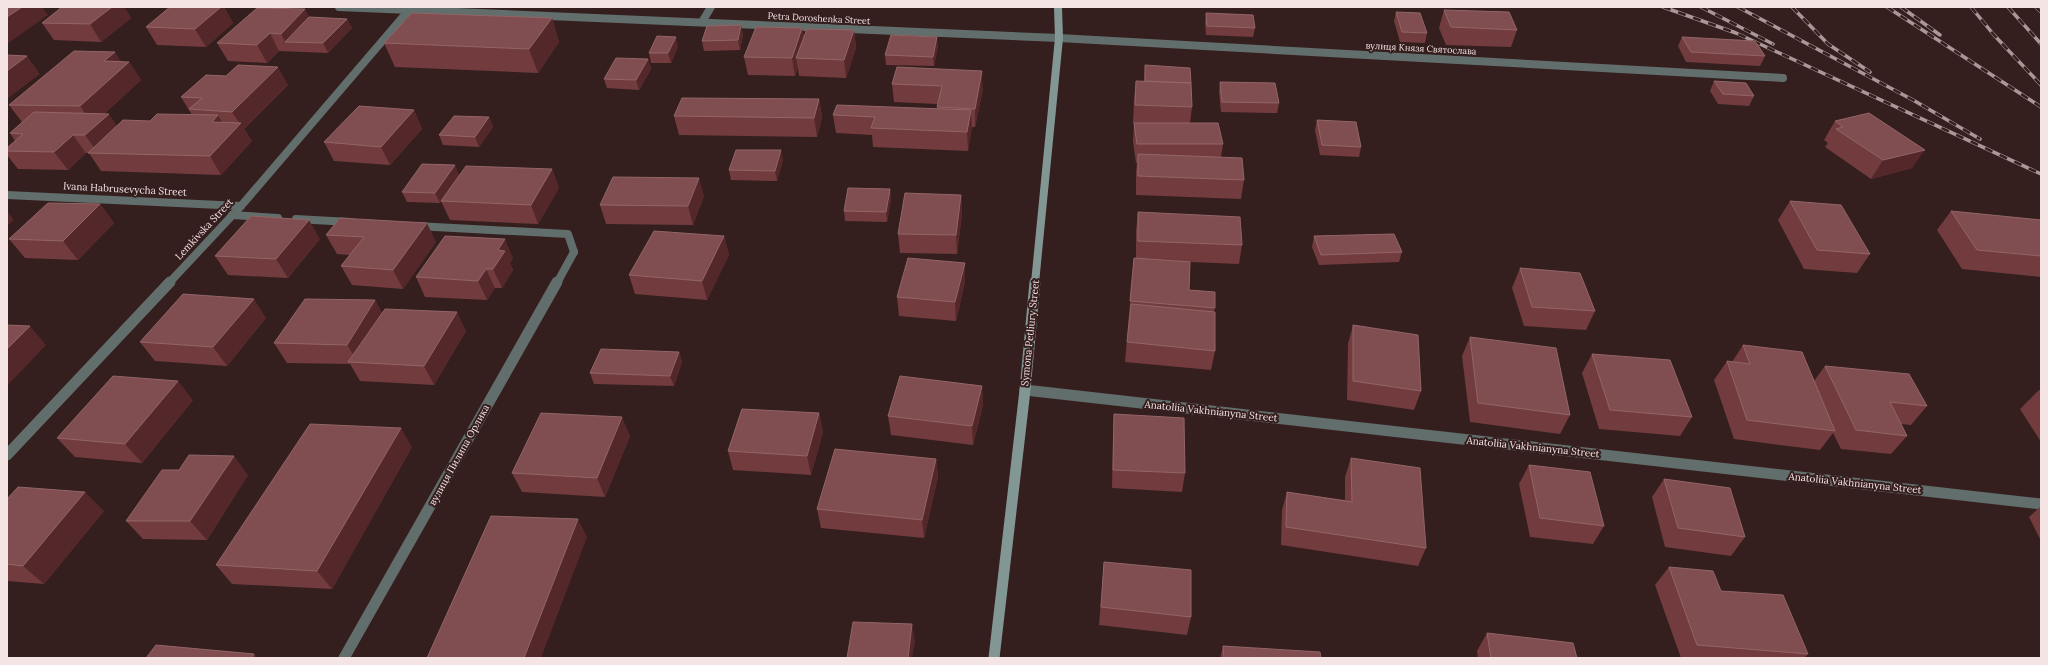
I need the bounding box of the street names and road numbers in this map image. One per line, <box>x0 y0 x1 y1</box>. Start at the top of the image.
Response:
street label: Petra Doroshenka Street <box>767 10 871 26</box>
street label: вулиця Князя Святослава <box>1365 40 1477 56</box>
street label: Ivana Habrusevycha Street <box>63 179 187 199</box>
street label: Lemkivska Street <box>172 195 236 263</box>
street label: Symona Petliury Street <box>1018 279 1042 387</box>
street label: Anatoliia Vakhnianyna Street <box>1143 397 1278 424</box>
street label: вулиця Пилипа Орлика <box>426 402 492 508</box>
street label: Anatoliia Vakhnianyna Street <box>1465 433 1600 460</box>
street label: Anatoliia Vakhnianyna Street <box>1787 469 1922 496</box>

